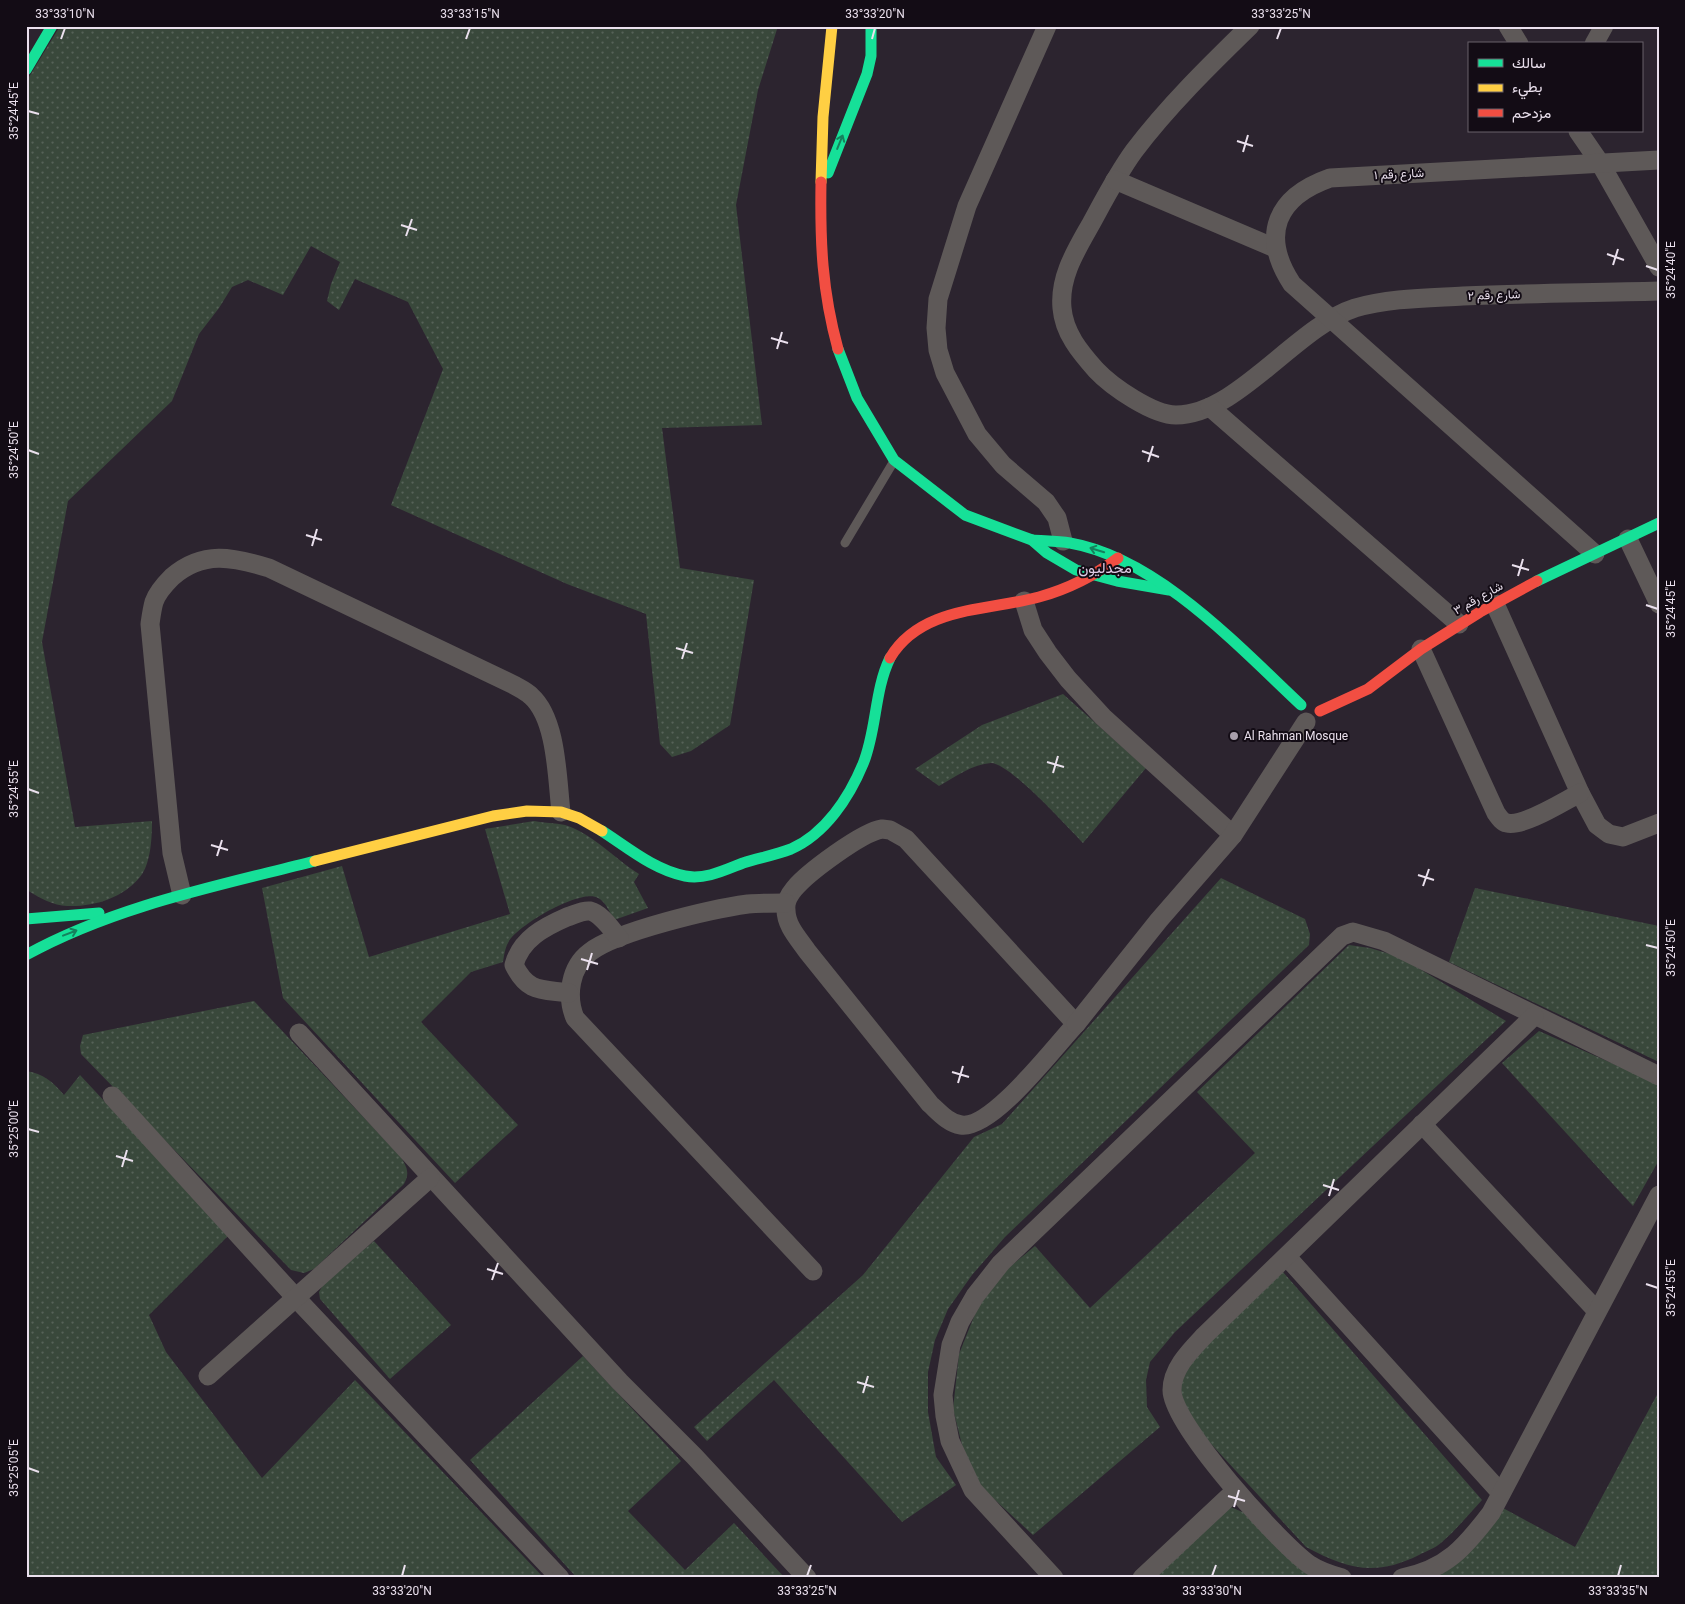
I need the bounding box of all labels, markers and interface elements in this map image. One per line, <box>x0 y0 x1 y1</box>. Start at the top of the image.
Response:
text: 33°33'10"N <box>35 7 95 21</box>
text: 33°33'15"N <box>440 7 500 21</box>
text: 33°33'20"N <box>845 7 905 21</box>
text: 33°33'25"N <box>1251 7 1311 21</box>
legend <box>1468 42 1642 132</box>
text: سالك <box>1512 54 1546 72</box>
text: بطيء <box>1512 78 1542 100</box>
text: 35°24'45"E <box>7 82 21 140</box>
text: مزدحم <box>1512 104 1551 123</box>
one-way arrow <box>836 135 846 150</box>
street label: شارع رقم ١ <box>1374 166 1424 184</box>
text: 35°24'40"E <box>1664 241 1678 299</box>
street label: شارع رقم ٢ <box>1467 287 1521 305</box>
text: 35°24'50"E <box>7 421 21 479</box>
one-way arrow <box>1089 544 1105 554</box>
district label: مجدليون <box>1078 559 1132 577</box>
street label: شارع رقم ٣ <box>1451 579 1506 619</box>
text: 35°24'45"E <box>1664 580 1678 638</box>
place label: Al Rahman Mosque <box>1244 729 1348 743</box>
marker: Al Rahman Mosque <box>1228 730 1240 742</box>
text: 35°24'55"E <box>7 760 21 818</box>
text: 35°24'50"E <box>1664 919 1678 977</box>
one-way arrow <box>62 928 77 937</box>
text: 35°25'00"E <box>7 1100 21 1158</box>
text: 35°24'55"E <box>1664 1259 1678 1317</box>
text: 35°25'05"E <box>7 1439 21 1497</box>
text: 33°33'20"N <box>372 1584 432 1598</box>
text: 33°33'25"N <box>777 1584 837 1598</box>
text: 33°33'30"N <box>1182 1584 1242 1598</box>
text: 33°33'35"N <box>1588 1584 1648 1598</box>

